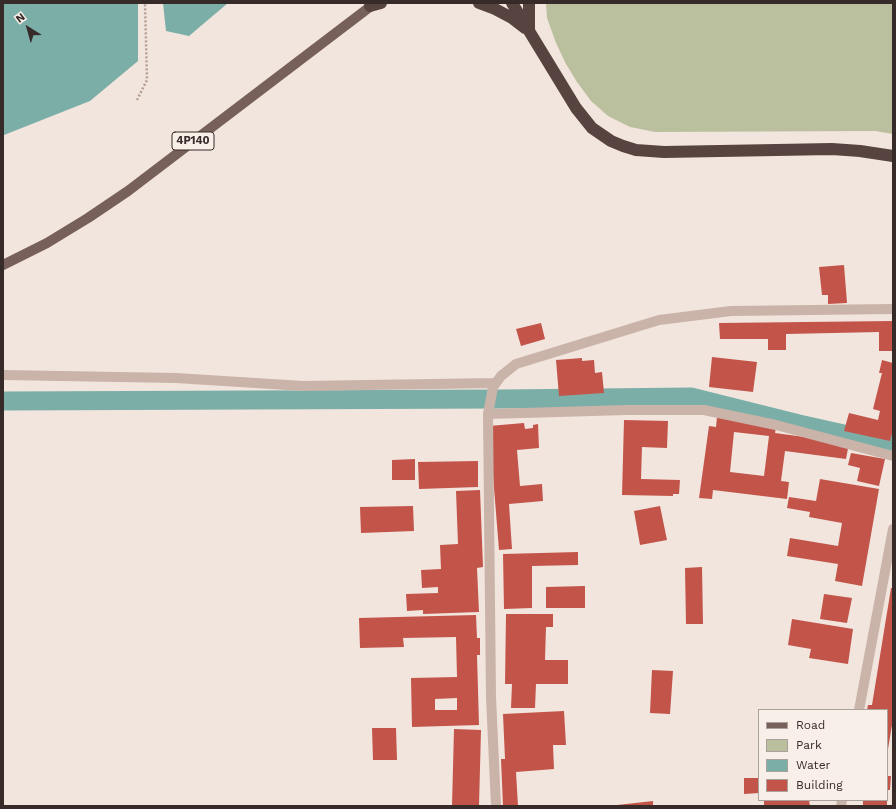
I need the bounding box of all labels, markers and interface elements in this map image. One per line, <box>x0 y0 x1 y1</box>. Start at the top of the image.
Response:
north arrow <box>8 8 48 48</box>
text: N <box>13 10 28 26</box>
road number: 4P140 <box>172 132 214 150</box>
legend <box>758 709 888 801</box>
text: Road <box>796 718 825 732</box>
text: Park <box>796 738 822 752</box>
text: Water <box>796 758 830 772</box>
text: Building <box>796 778 843 792</box>

